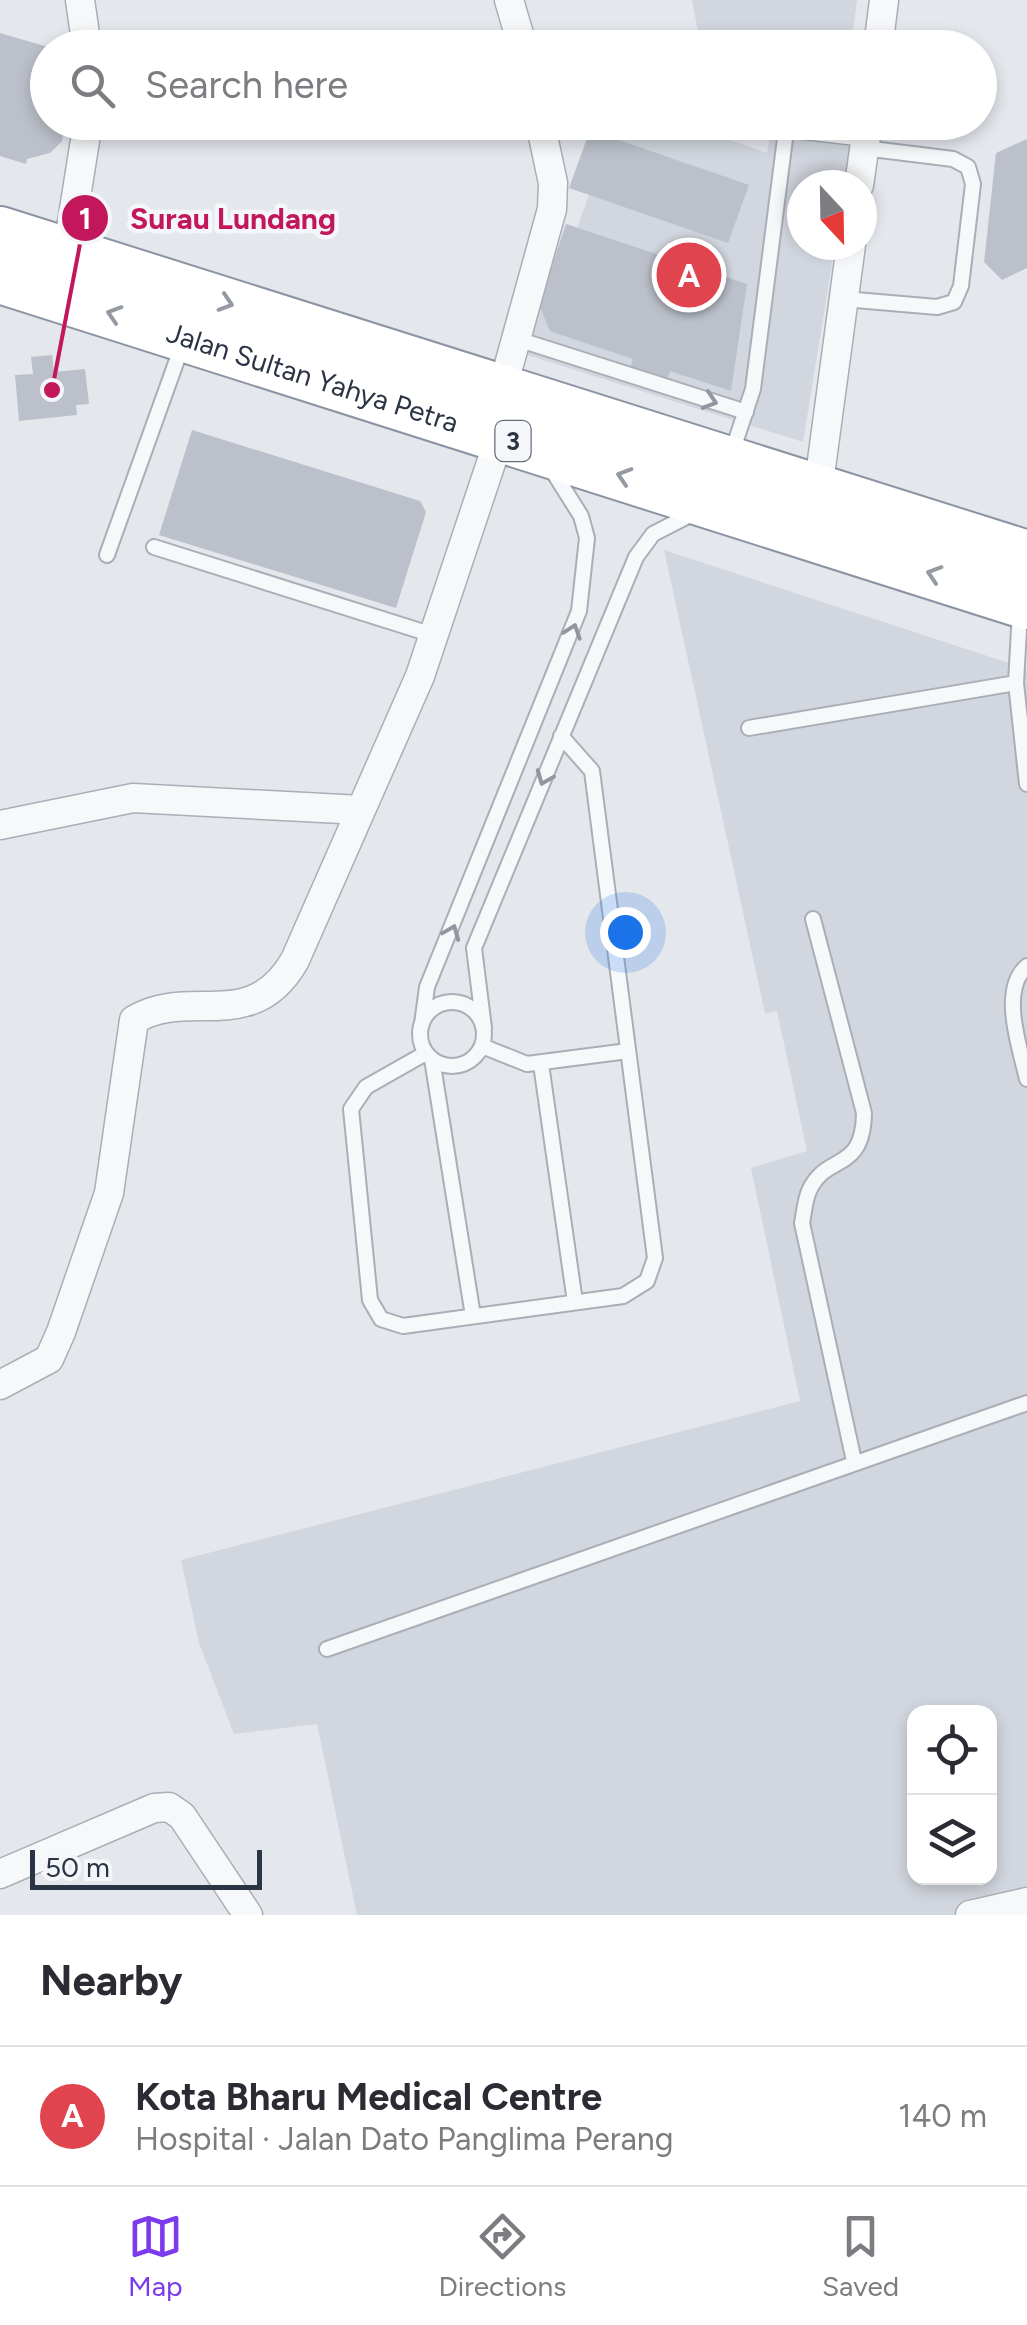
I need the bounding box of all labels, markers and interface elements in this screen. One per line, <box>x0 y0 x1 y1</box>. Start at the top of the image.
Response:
search box <box>30 30 997 140</box>
icon: search <box>65 58 120 113</box>
text: Search here <box>145 62 348 108</box>
north arrow <box>787 170 877 260</box>
callout: Surau Lundang <box>60 188 356 248</box>
text: 1 <box>79 200 91 237</box>
text: Surau Lundang <box>130 200 336 237</box>
pin: A <box>656 238 722 312</box>
one-way arrow <box>217 292 234 312</box>
one-way arrow <box>107 305 124 326</box>
street label: Jalan Sultan Yahya Petra <box>163 315 463 439</box>
one-way arrow <box>700 389 717 409</box>
road number: 3 <box>496 421 530 461</box>
one-way arrow <box>617 467 634 487</box>
one-way arrow <box>926 565 943 585</box>
one-way arrow <box>561 623 581 640</box>
one-way arrow <box>536 768 556 786</box>
your location <box>600 907 651 958</box>
one-way arrow <box>440 925 460 942</box>
map controls <box>907 1705 997 1885</box>
button: locate <box>907 1705 997 1795</box>
button: layers <box>907 1795 997 1885</box>
scale bar <box>30 1845 262 1890</box>
text: 50 m <box>45 1850 110 1884</box>
text: Nearby <box>40 1955 182 2006</box>
text: Kota Bharu Medical Centre <box>135 2074 602 2120</box>
text: A <box>61 2097 84 2135</box>
text: 140 m <box>898 2097 987 2135</box>
text: Hospital · Jalan Dato Panglima Perang <box>135 2120 673 2158</box>
tab: Map <box>128 2209 183 2303</box>
tab: Directions <box>439 2209 566 2303</box>
tab: Saved <box>822 2209 899 2303</box>

